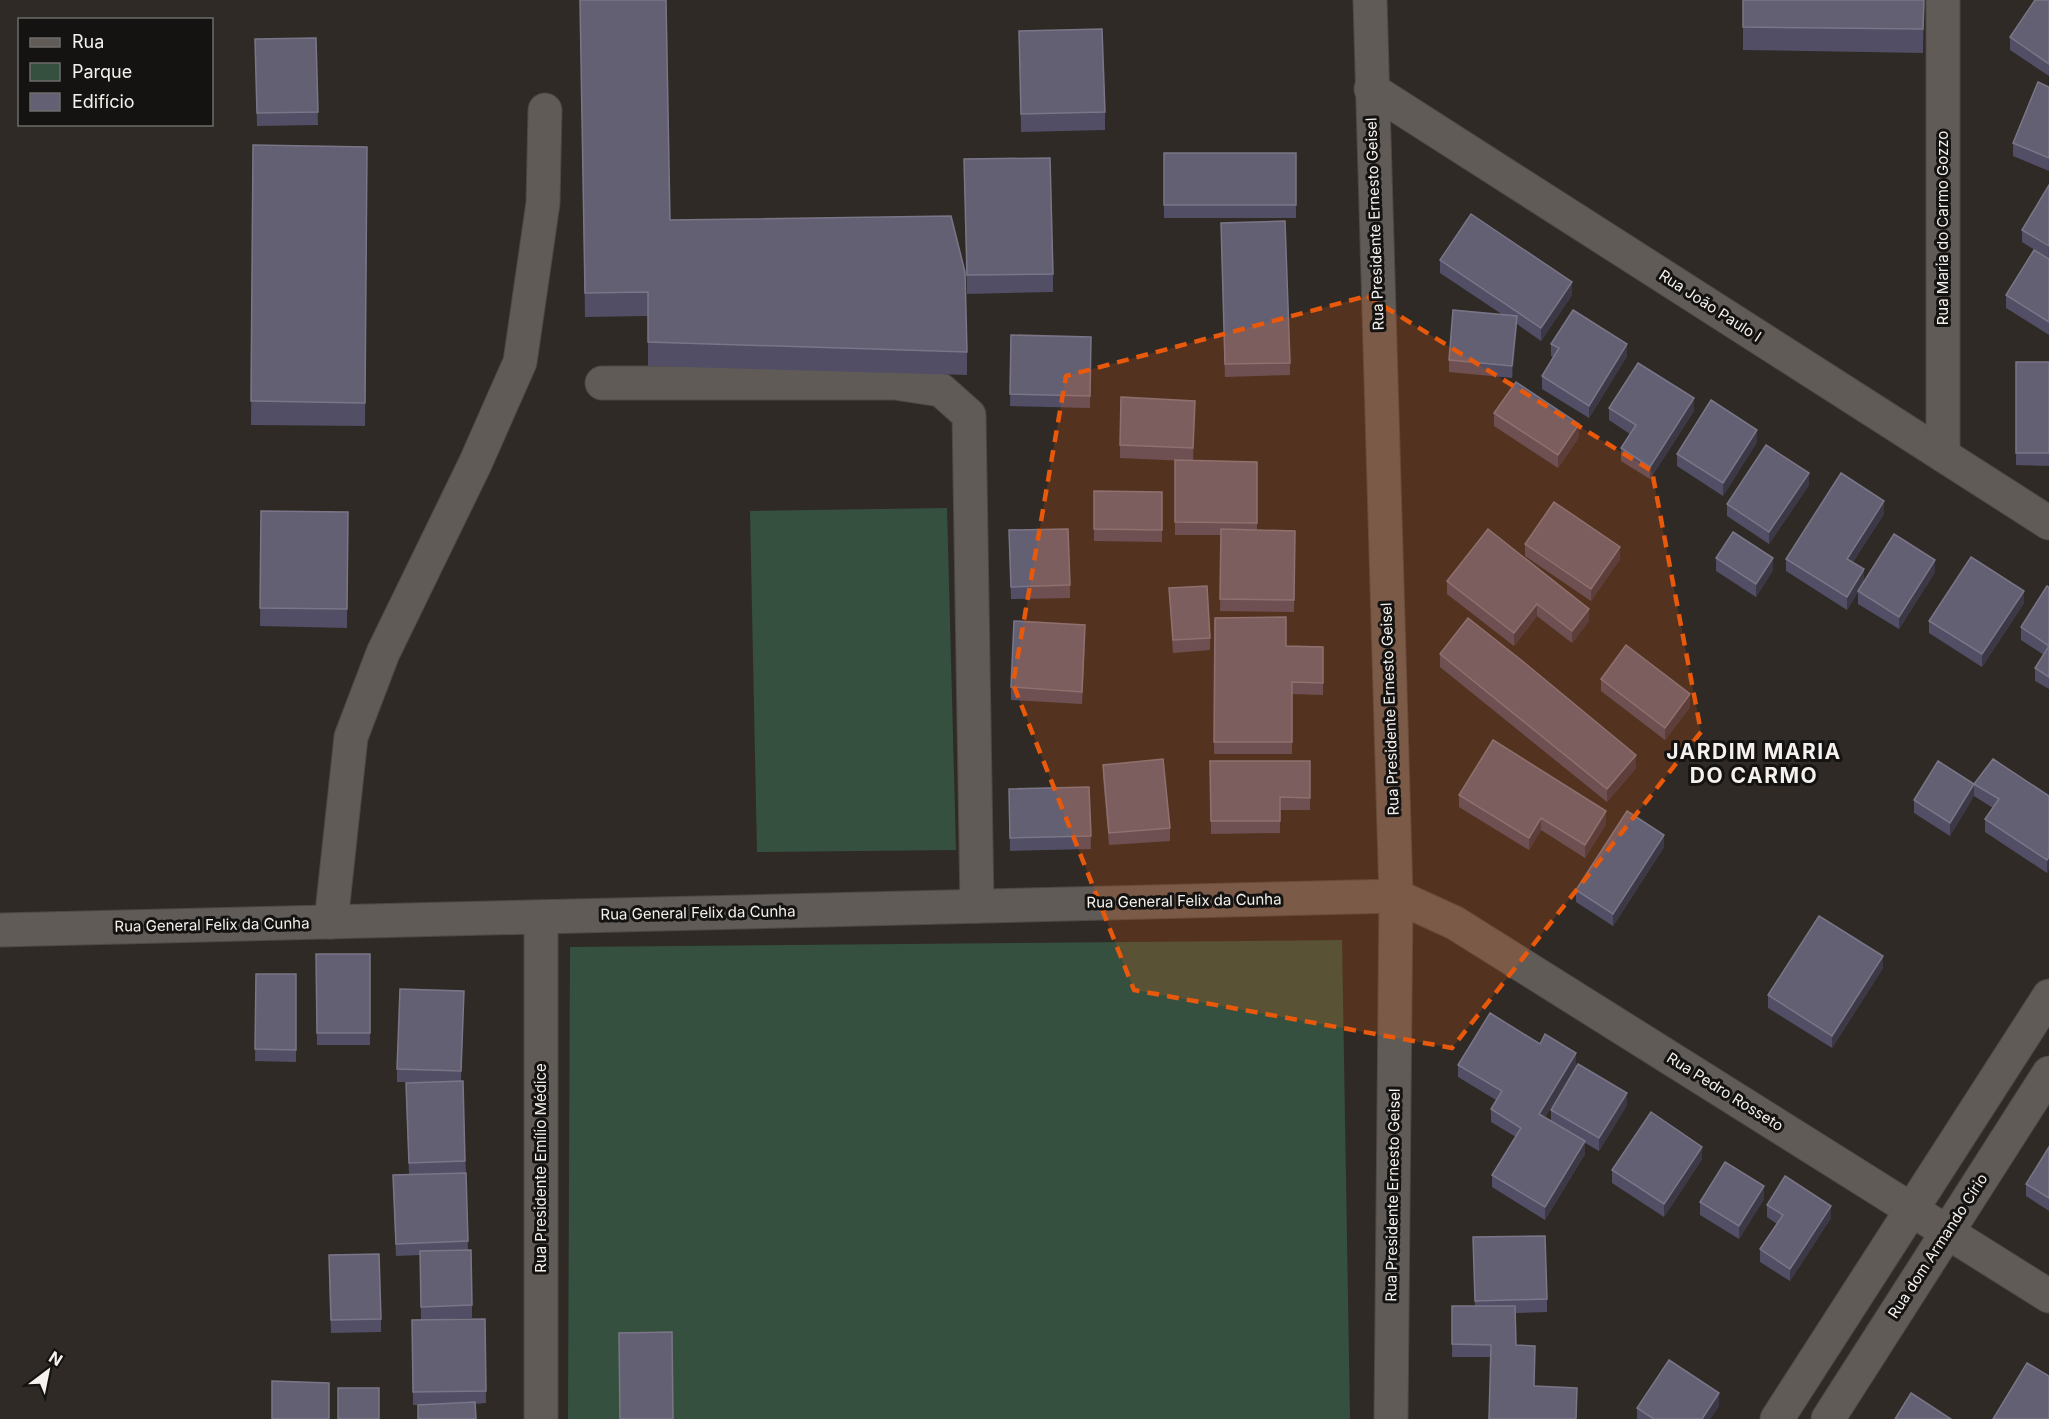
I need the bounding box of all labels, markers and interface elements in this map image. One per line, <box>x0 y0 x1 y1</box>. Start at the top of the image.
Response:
legend <box>18 18 213 126</box>
text: Rua <box>72 31 104 52</box>
text: Parque <box>72 61 132 82</box>
text: Edifício <box>72 91 135 112</box>
street label: Rua Presidente Ernesto Geisel <box>1361 117 1388 331</box>
street label: Rua Maria do Carmo Gozzo <box>1933 131 1952 325</box>
street label: Rua João Paulo I <box>1656 265 1765 346</box>
street label: Rua Presidente Ernesto Geisel <box>1376 602 1403 816</box>
district label: JARDIM MARIA DO CARMO <box>1666 739 1842 788</box>
street label: Rua General Felix da Cunha <box>1086 889 1282 912</box>
street label: Rua General Felix da Cunha <box>600 901 796 924</box>
street label: Rua General Felix da Cunha <box>114 913 310 936</box>
street label: Rua Pedro Rosseto <box>1663 1048 1787 1135</box>
street label: Rua Presidente Emílio Médice <box>531 1063 550 1273</box>
street label: Rua Presidente Ernesto Geisel <box>1381 1088 1404 1302</box>
street label: Rua dom Armando Círio <box>1884 1170 1992 1322</box>
north arrow <box>18 1341 78 1401</box>
text: N <box>45 1347 66 1370</box>

